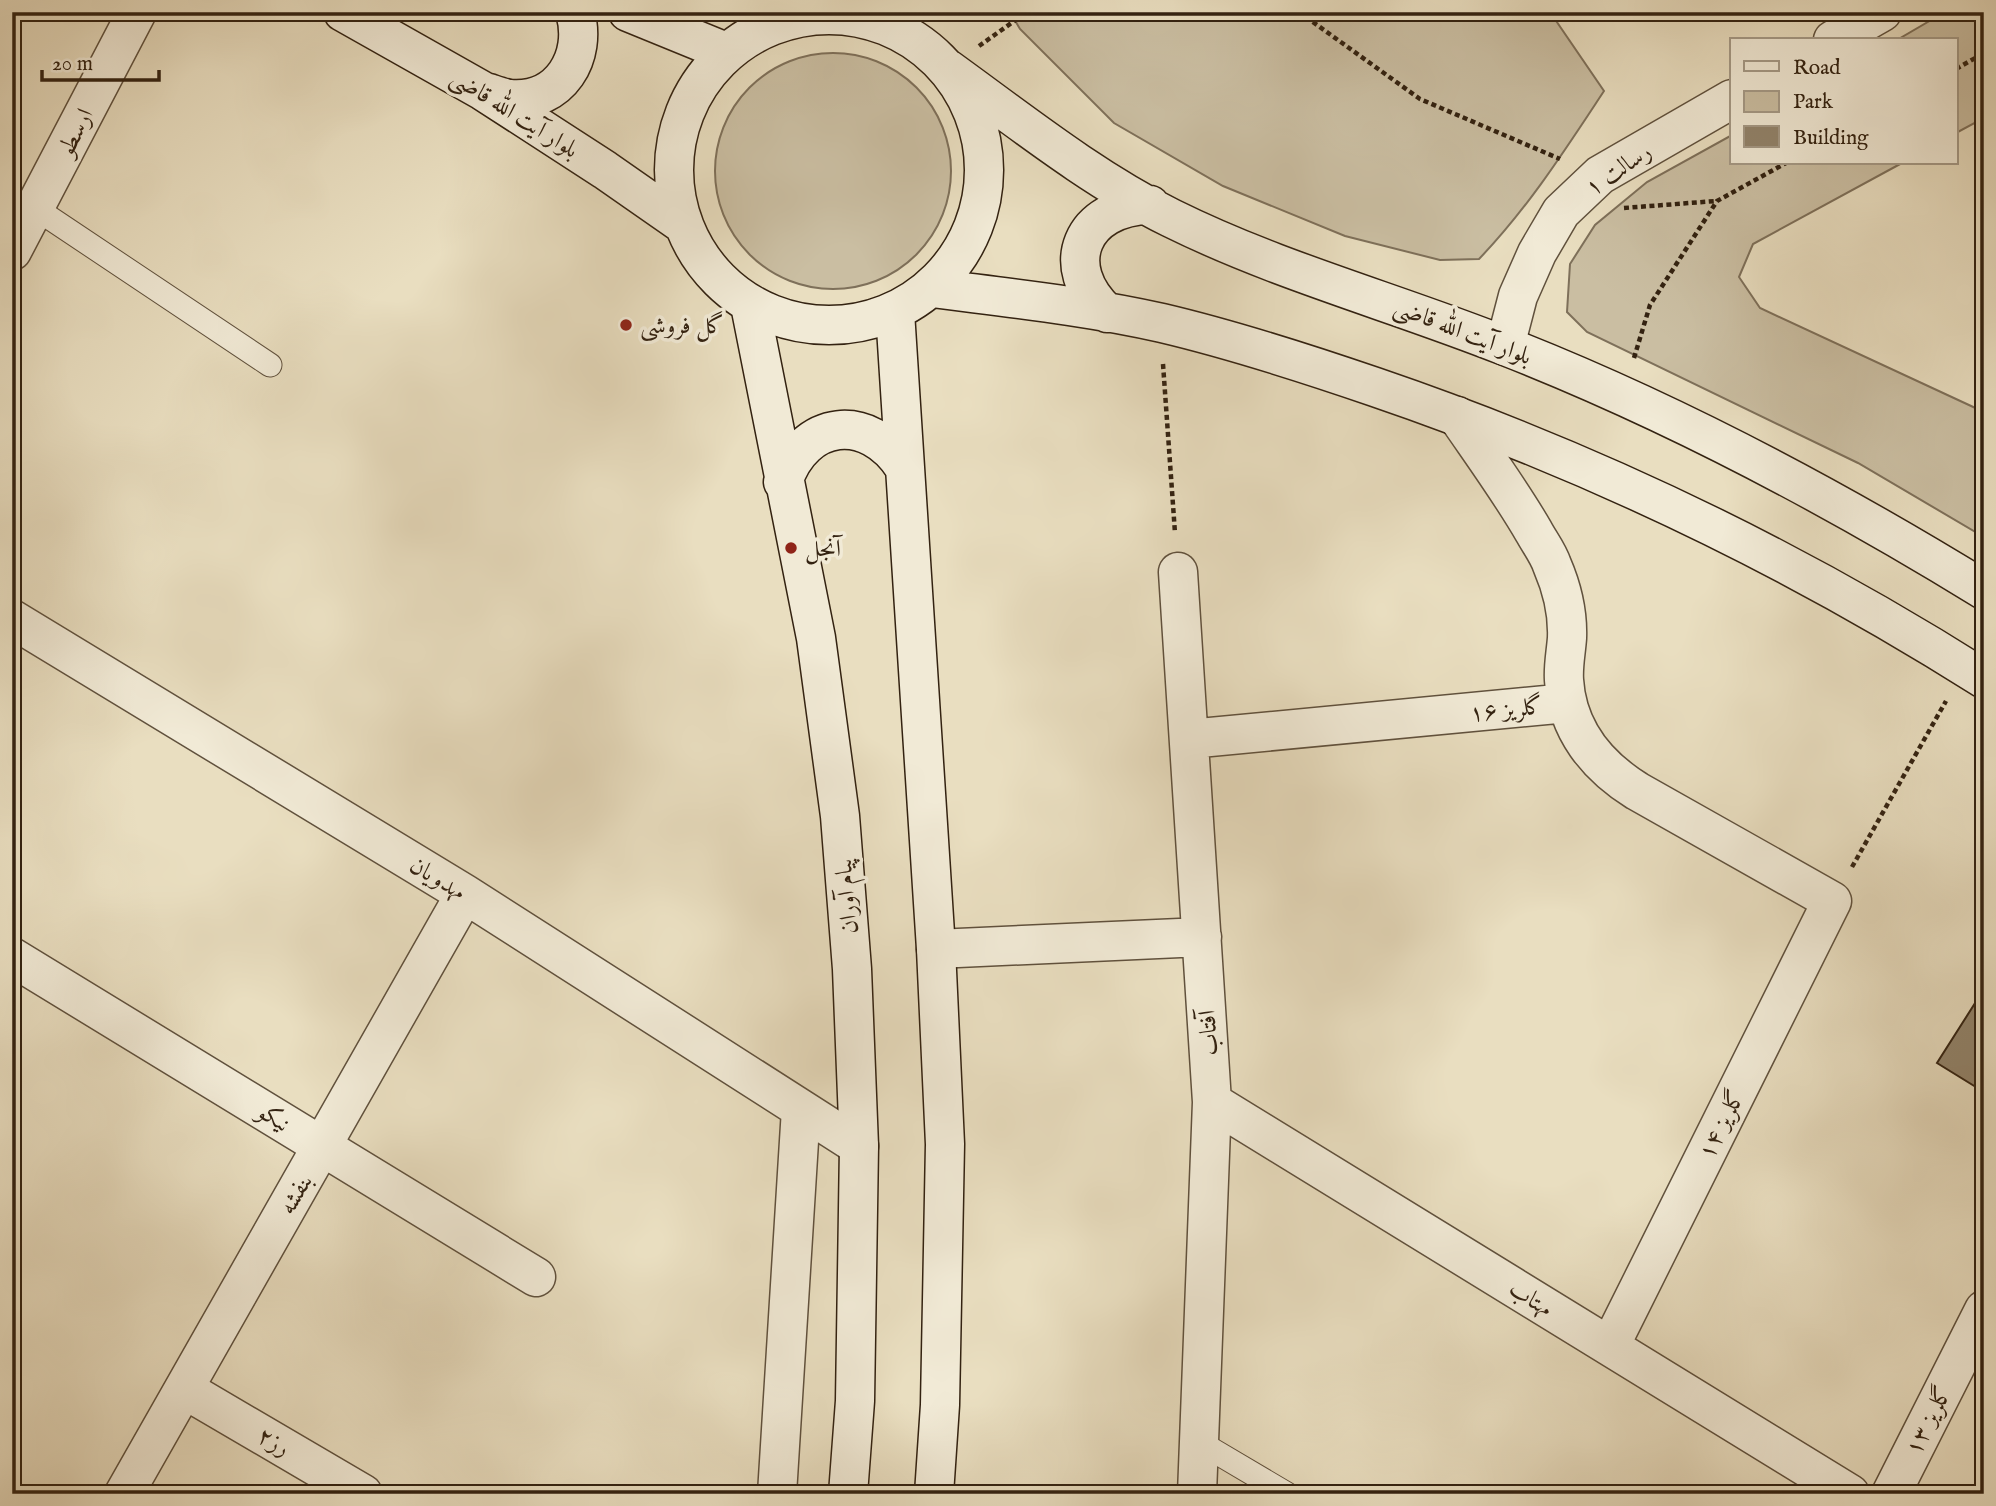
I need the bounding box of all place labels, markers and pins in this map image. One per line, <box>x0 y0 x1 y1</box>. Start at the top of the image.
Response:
place label: گل فروشی <box>640 310 724 342</box>
marker: گل فروشی <box>618 317 634 333</box>
place label: آنجل <box>805 534 844 565</box>
marker: آنجل <box>783 540 799 556</box>

